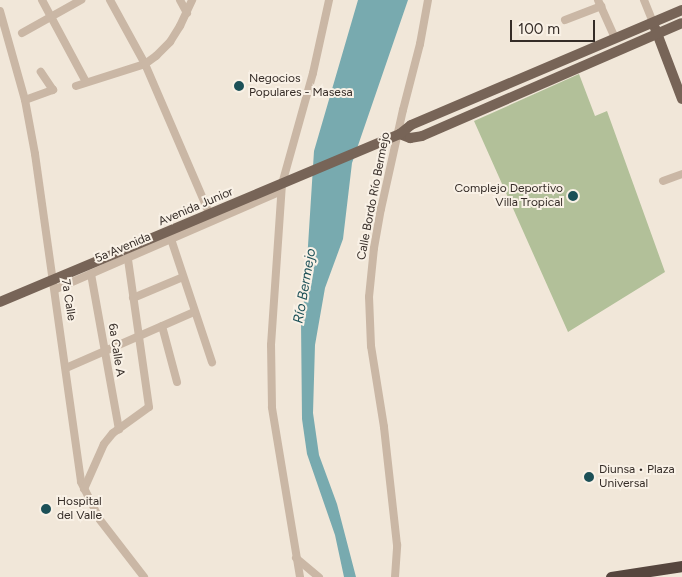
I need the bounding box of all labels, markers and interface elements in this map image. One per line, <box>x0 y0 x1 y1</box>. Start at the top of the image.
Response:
scale bar <box>512 10 597 42</box>
text: 100 m <box>518 20 560 38</box>
place label: Negocios Populares - Masesa <box>249 72 353 100</box>
marker: Negocios Populares - Masesa <box>233 80 245 92</box>
street label: Calle Bordo Río Bermejo <box>355 131 393 261</box>
place label: Complejo Deportivo Villa Tropical <box>454 182 563 210</box>
street label: Avenida Junior <box>157 185 235 229</box>
marker: Complejo Deportivo Villa Tropical <box>567 190 579 202</box>
street label: 5a Avenida <box>93 230 153 266</box>
water label: Río Bermejo <box>290 247 320 325</box>
street label: 7a Calle <box>58 278 78 322</box>
street label: 6a Calle A <box>105 322 127 378</box>
place label: Diunsa • Plaza Universal <box>599 463 675 491</box>
marker: Diunsa • Plaza Universal <box>583 471 595 483</box>
place label: Hospital del Valle <box>57 495 102 523</box>
marker: Hospital del Valle <box>39 502 53 516</box>

